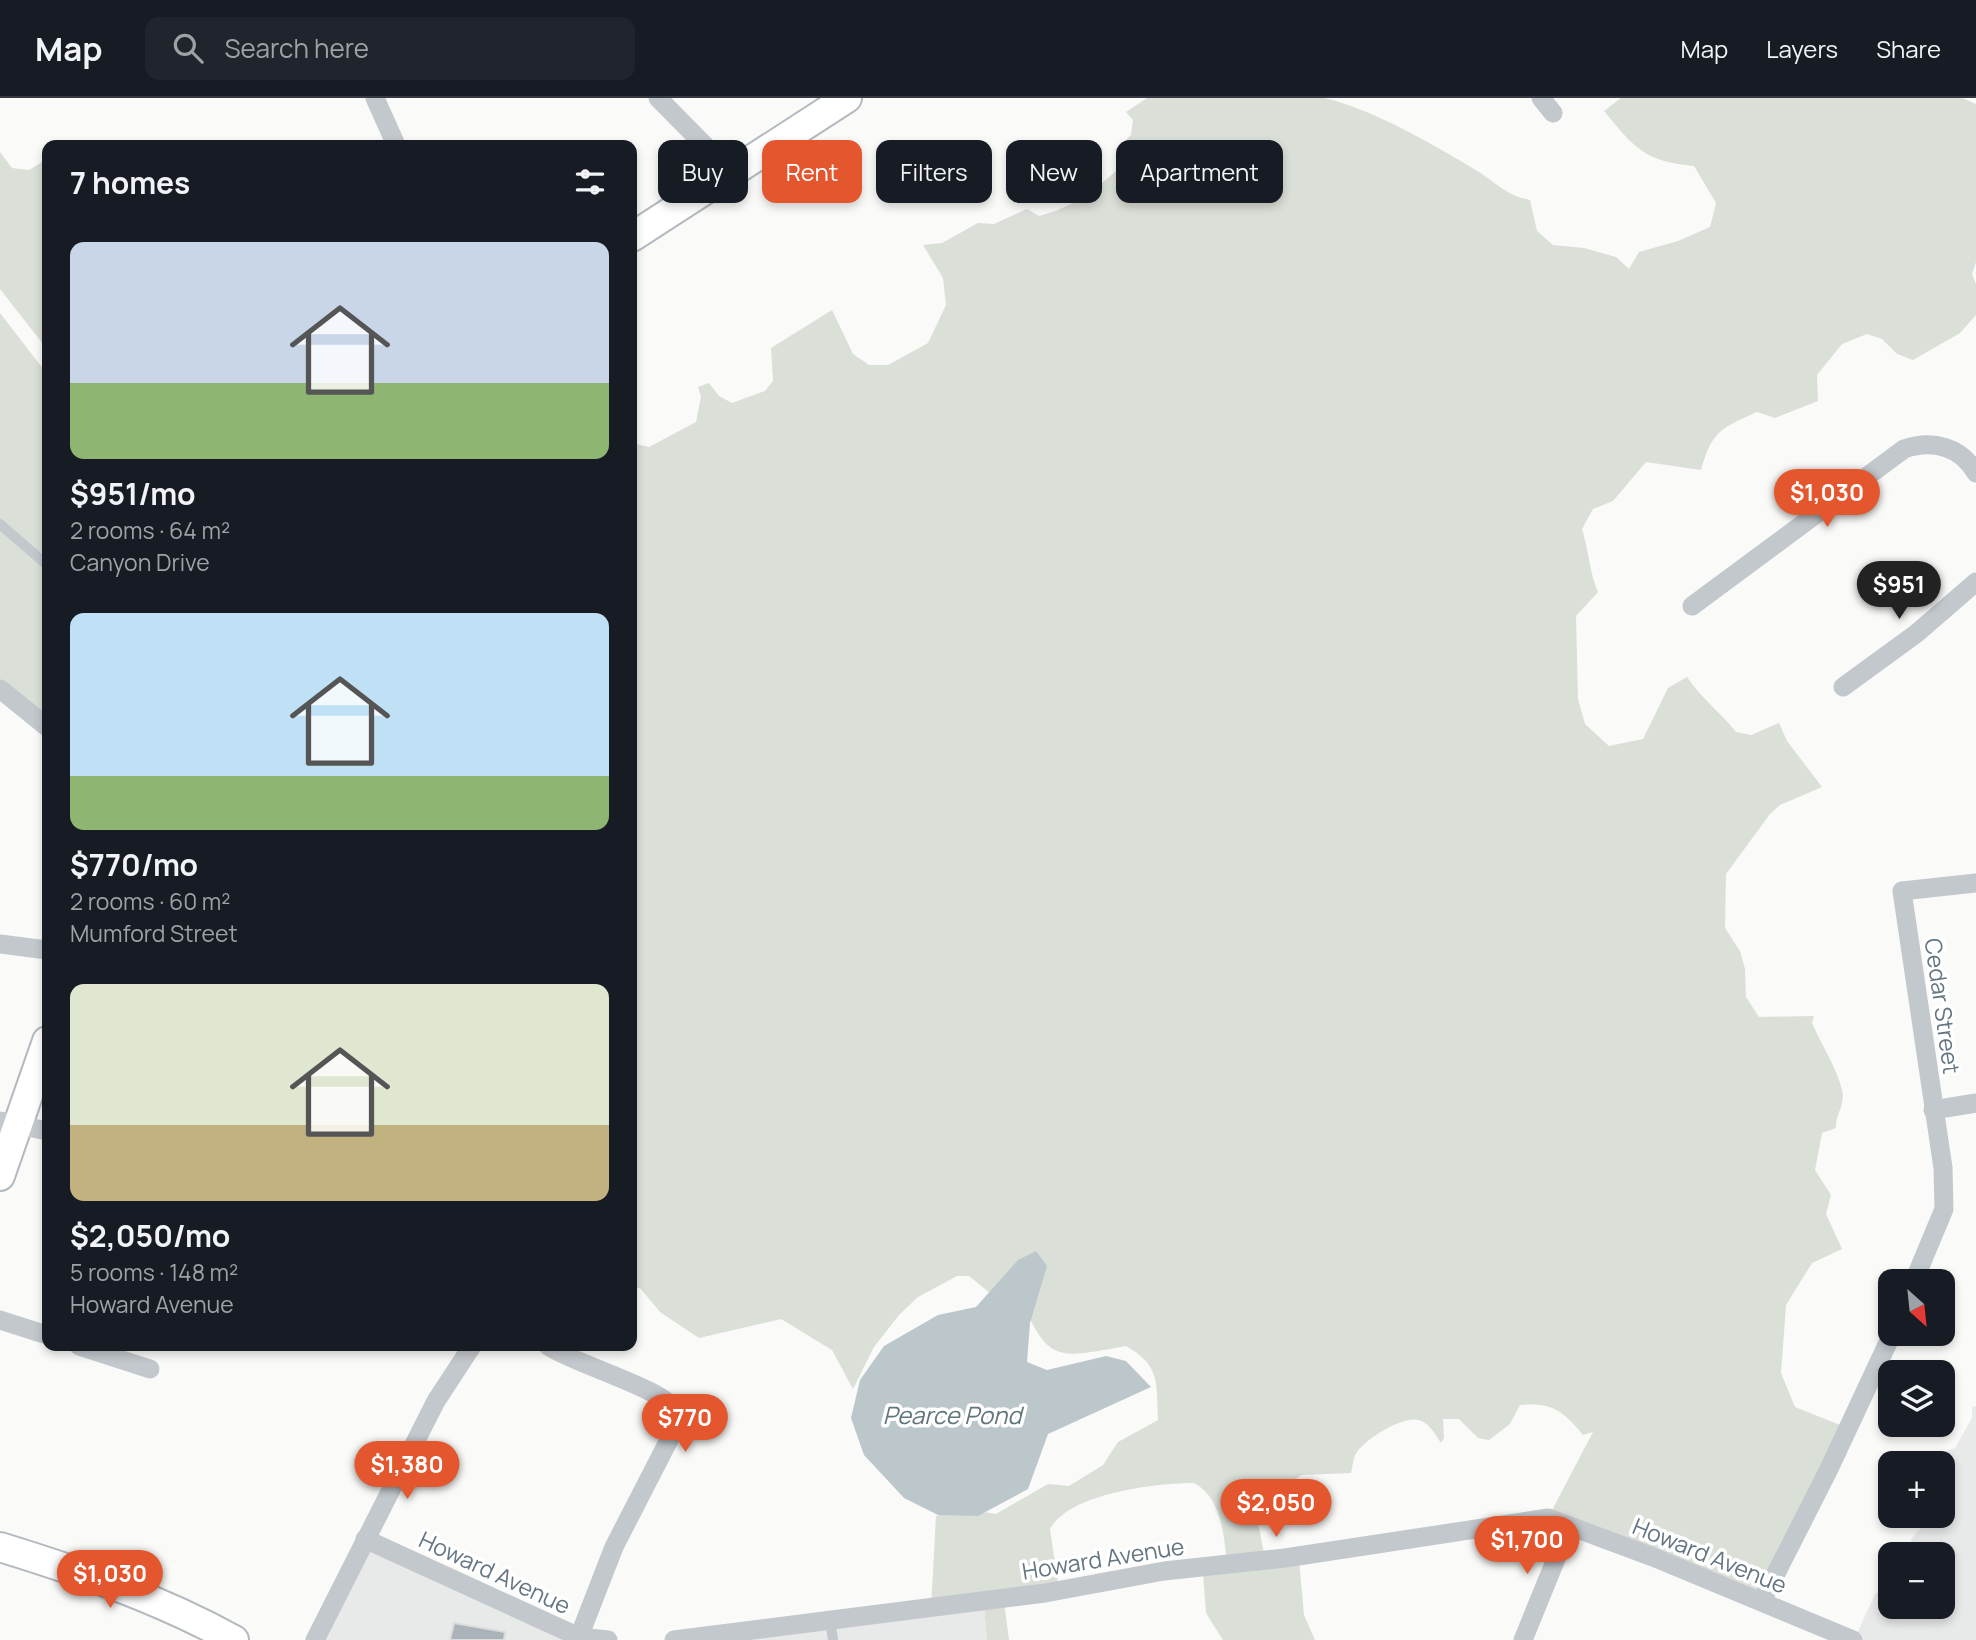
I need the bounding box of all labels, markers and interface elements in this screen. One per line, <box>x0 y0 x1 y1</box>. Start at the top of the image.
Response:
search box <box>145 17 635 80</box>
text: Map <box>35 26 103 71</box>
icon: search <box>169 29 207 67</box>
text: Search here <box>225 30 369 66</box>
text: Map <box>1681 32 1728 65</box>
text: Layers <box>1766 32 1838 65</box>
text: Share <box>1876 32 1941 65</box>
chip: Buy <box>658 140 748 203</box>
chip: Rent <box>762 140 862 203</box>
chip: Filters <box>876 140 992 203</box>
chip: New <box>1006 140 1102 203</box>
chip: Apartment <box>1116 140 1283 203</box>
text: 7 homes <box>70 162 190 203</box>
icon: filters <box>571 163 609 201</box>
icon: home <box>277 287 403 413</box>
pin: $1,030 <box>1770 470 1884 529</box>
text: $951/mo <box>70 473 196 514</box>
text: $1,030 <box>1790 476 1864 508</box>
text: 2 rooms · 64 m² <box>70 514 230 546</box>
text: Canyon Drive <box>70 546 210 578</box>
pin: $951 <box>1858 561 1940 621</box>
text: $951 <box>1873 568 1925 600</box>
icon: home <box>277 658 403 784</box>
text: $770/mo <box>70 844 198 885</box>
text: 2 rooms · 60 m² <box>70 885 231 917</box>
text: Mumford Street <box>70 917 238 949</box>
street label: Cedar Street <box>1918 936 1968 1076</box>
icon: home <box>277 1029 403 1155</box>
text: $2,050/mo <box>70 1215 230 1256</box>
text: 5 rooms · 148 m² <box>70 1256 238 1288</box>
north arrow <box>1878 1269 1955 1346</box>
map controls <box>1878 1269 1955 1619</box>
text: Howard Avenue <box>70 1288 234 1320</box>
button: layers <box>1878 1360 1955 1437</box>
pin: $770 <box>644 1394 726 1454</box>
water label: Pearce Pond <box>883 1398 1024 1431</box>
text: $770 <box>658 1401 712 1433</box>
pin: $1,380 <box>350 1442 464 1501</box>
text: $1,380 <box>370 1448 444 1480</box>
button: + <box>1878 1451 1955 1528</box>
pin: $2,050 <box>1219 1480 1333 1539</box>
text: $2,050 <box>1237 1486 1315 1518</box>
street label: Howard Avenue <box>1628 1510 1792 1600</box>
pin: $1,700 <box>1470 1516 1584 1576</box>
street label: Howard Avenue <box>414 1523 576 1621</box>
text: $1,700 <box>1490 1523 1564 1555</box>
street label: Howard Avenue <box>1020 1529 1186 1587</box>
button: − <box>1878 1542 1955 1619</box>
pin: $1,030 <box>53 1550 167 1610</box>
text: $1,030 <box>73 1557 147 1589</box>

